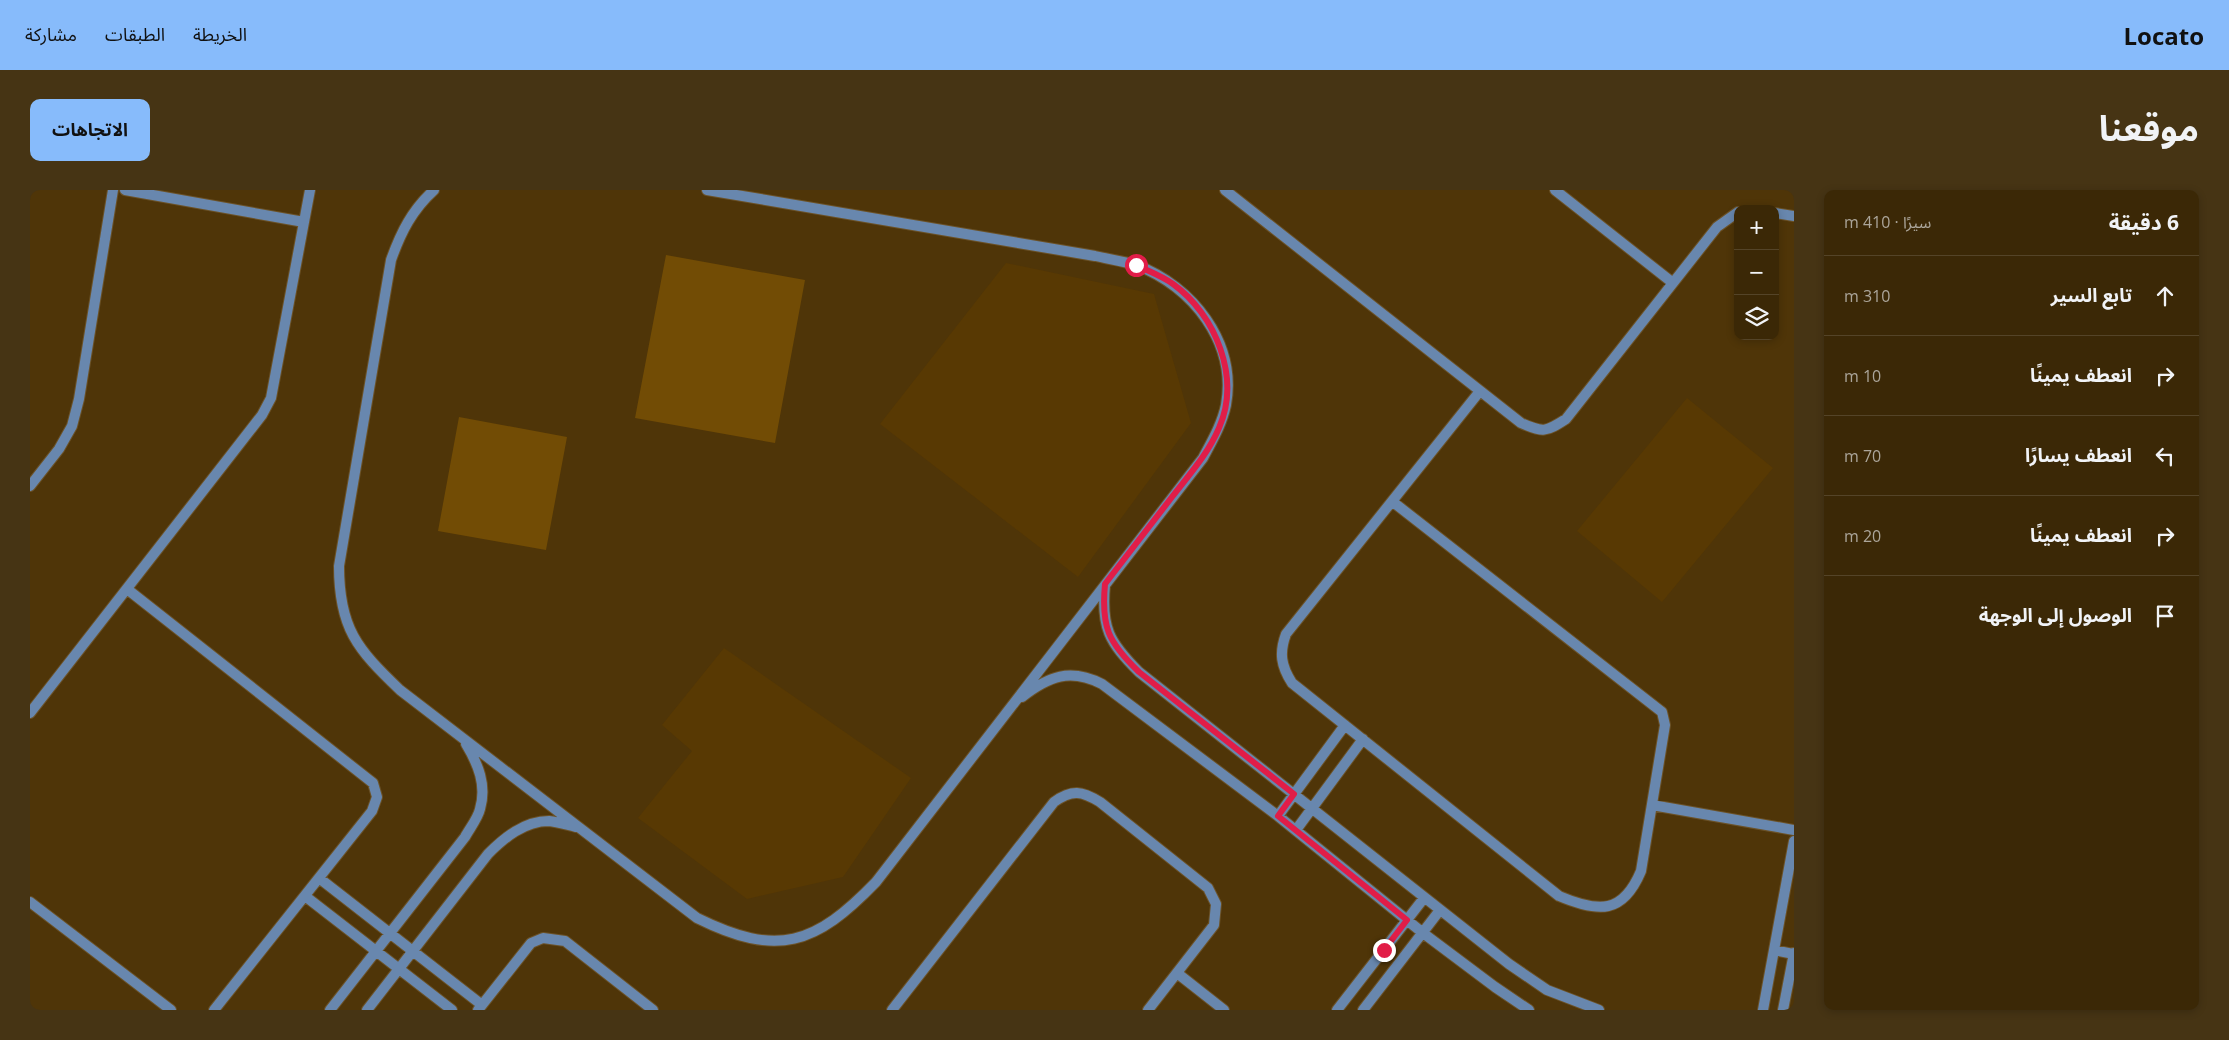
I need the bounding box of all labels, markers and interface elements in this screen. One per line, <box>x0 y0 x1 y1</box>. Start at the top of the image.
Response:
text: Locato <box>2123 19 2204 52</box>
text: مشاركة <box>25 22 77 46</box>
text: الطبقات <box>105 22 165 46</box>
text: الخريطة <box>193 22 247 46</box>
button: الاتجاهات <box>30 99 150 161</box>
text: موقعنا <box>2099 104 2199 151</box>
map controls <box>1734 205 1779 340</box>
button: + <box>1734 205 1779 250</box>
text: 6 دقيقة <box>2109 208 2179 236</box>
text: سيرًا · 410 m <box>1844 211 1931 233</box>
button: − <box>1734 250 1779 295</box>
route start <box>1125 254 1148 277</box>
text: تابع السير <box>2051 282 2132 308</box>
icon: ahead <box>2151 282 2179 310</box>
text: 310 m <box>1844 285 1890 307</box>
button: layers <box>1734 295 1779 340</box>
text: انعطف يمينًا <box>2030 362 2132 388</box>
icon: right <box>2151 362 2179 390</box>
text: 10 m <box>1844 365 1881 387</box>
text: انعطف يسارًا <box>2025 442 2132 468</box>
icon: left <box>2151 442 2179 470</box>
text: 70 m <box>1844 445 1881 467</box>
text: انعطف يمينًا <box>2030 522 2132 548</box>
icon: right <box>2151 522 2179 550</box>
text: 20 m <box>1844 525 1881 547</box>
text: الوصول إلى الوجهة <box>1979 602 2132 628</box>
icon: arrive <box>2151 602 2179 630</box>
route end <box>1373 939 1396 962</box>

